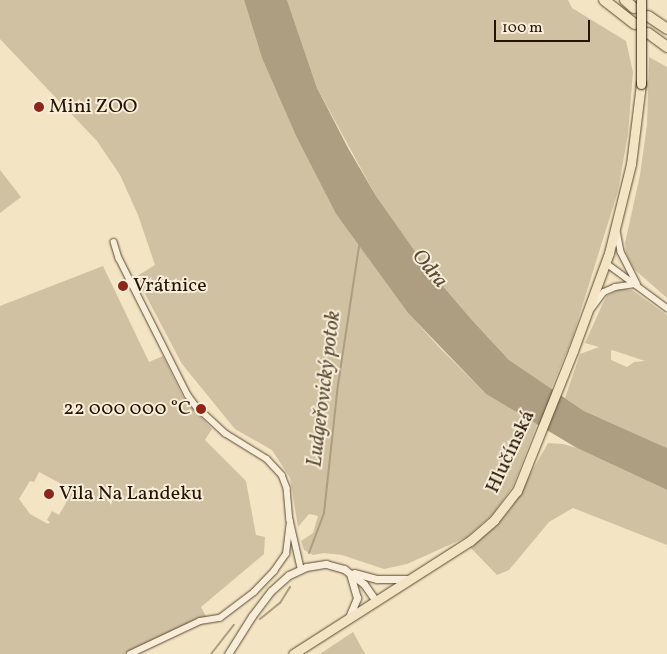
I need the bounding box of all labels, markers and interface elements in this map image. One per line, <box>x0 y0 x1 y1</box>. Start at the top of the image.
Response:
scale bar <box>497 10 593 42</box>
text: 100 m <box>502 18 542 39</box>
place label: Mini ZOO <box>49 95 137 119</box>
marker: Mini ZOO <box>33 101 45 113</box>
water label: Odra <box>406 244 452 294</box>
place label: Vrátnice <box>133 274 207 298</box>
marker: Vrátnice <box>117 280 129 292</box>
water label: Ludgeřovický potok <box>303 309 347 469</box>
place label: 22 000 000 °C <box>63 397 191 421</box>
marker: 22 000 000 °C <box>195 403 207 415</box>
street label: Hlučínská <box>481 407 541 497</box>
place label: Vila Na Landeku <box>59 482 203 506</box>
marker: Vila Na Landeku <box>43 488 55 500</box>

